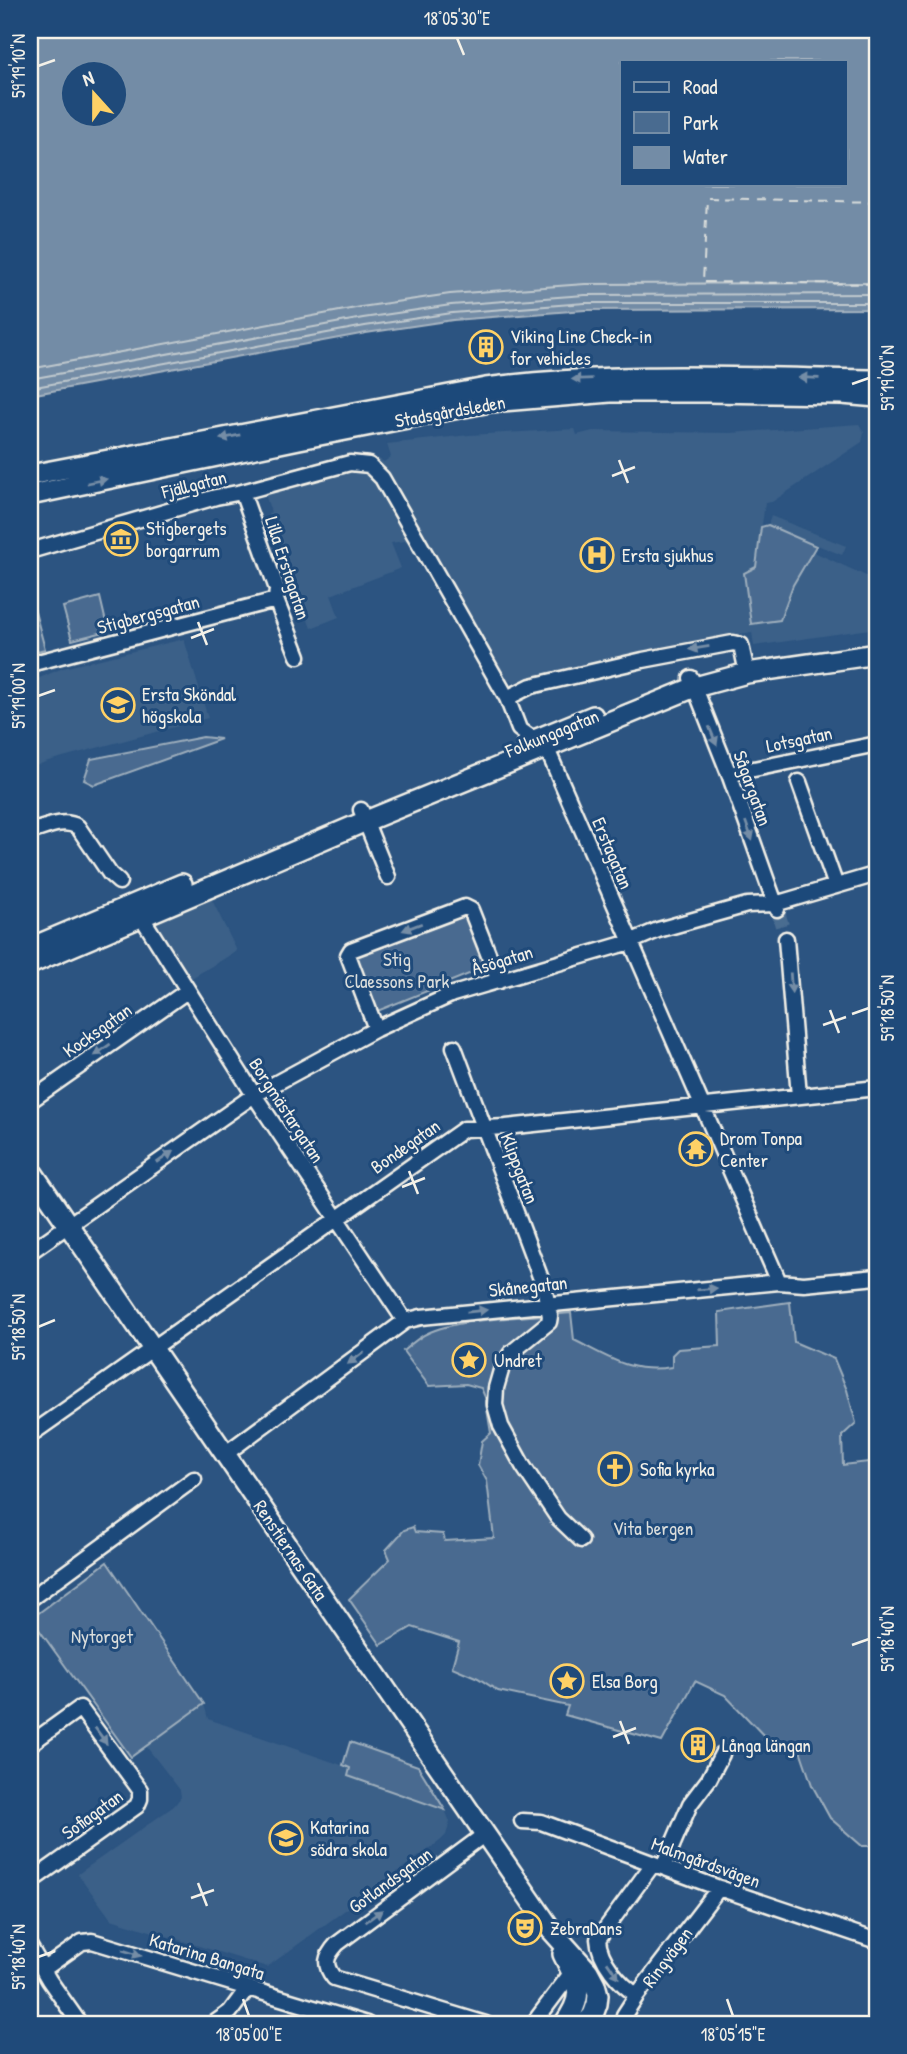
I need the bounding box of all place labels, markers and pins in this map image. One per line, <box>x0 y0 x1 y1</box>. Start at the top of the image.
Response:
place label: Viking Line Check-in for vehicles <box>510 323 652 371</box>
building icon: Viking Line Check-in for vehicles <box>467 328 505 366</box>
place label: Stigbergets borgarrum <box>146 515 227 563</box>
museum icon: Stigbergets borgarrum <box>102 520 140 558</box>
hospital icon: Ersta sjukhus <box>578 536 616 574</box>
place label: Ersta sjukhus <box>622 542 714 568</box>
place label: Ersta Sköndal högskola <box>142 681 237 729</box>
school or university icon: Ersta Sköndal högskola <box>99 686 137 724</box>
place label: Drom Tonpa Center <box>720 1125 803 1173</box>
temple icon: Drom Tonpa Center <box>677 1130 715 1168</box>
place icon: Undret <box>450 1341 488 1379</box>
place label: Undret <box>494 1347 542 1373</box>
church icon: Sofia kyrka <box>596 1450 634 1488</box>
place label: Sofia kyrka <box>640 1456 715 1482</box>
place icon: Elsa Borg <box>548 1662 586 1700</box>
place label: Elsa Borg <box>592 1668 658 1694</box>
building icon: Långa längan <box>679 1726 717 1764</box>
place label: Långa längan <box>722 1732 811 1758</box>
place label: Katarina södra skola <box>310 1814 387 1862</box>
school or university icon: Katarina södra skola <box>267 1819 305 1857</box>
theatre icon: ZebraDans <box>506 1909 544 1947</box>
place label: ZebraDans <box>550 1915 622 1941</box>

